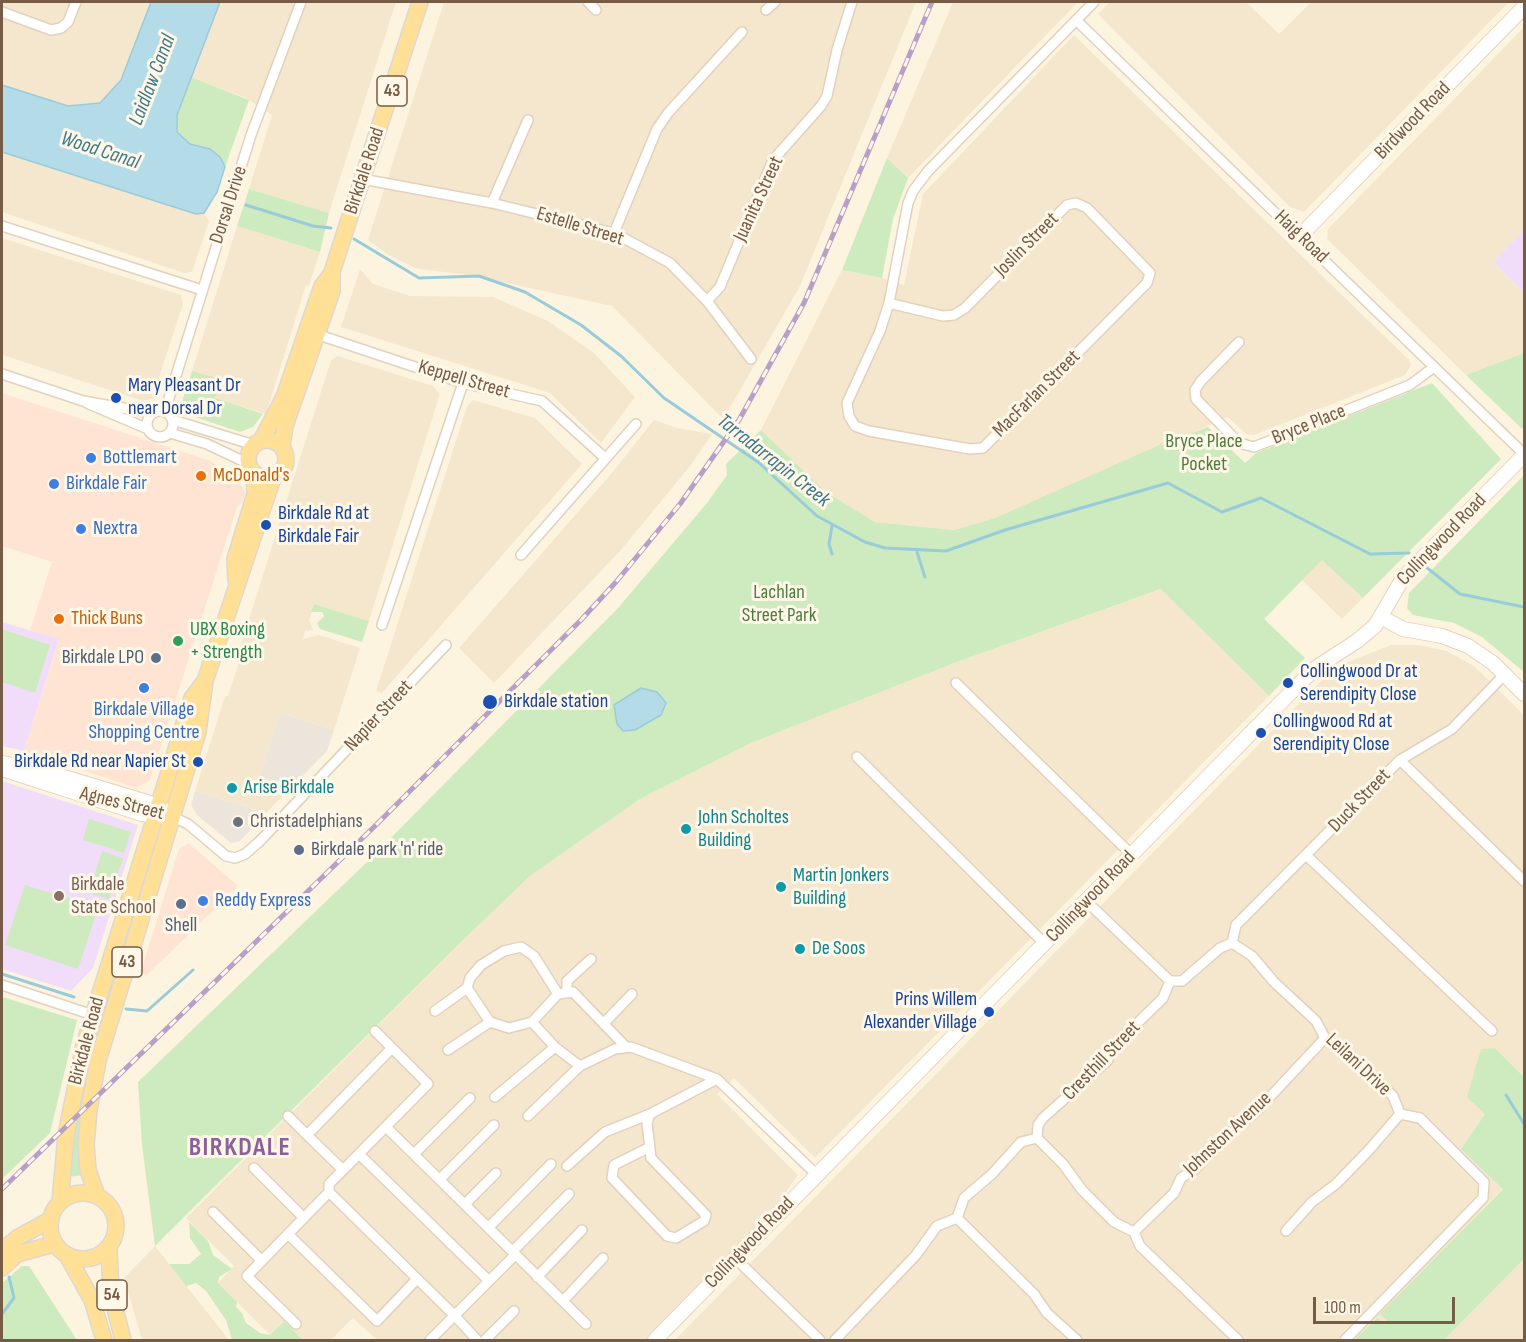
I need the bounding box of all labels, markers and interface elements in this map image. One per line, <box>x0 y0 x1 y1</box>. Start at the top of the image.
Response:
water label: Laidlaw Canal <box>124 31 182 129</box>
road number: 43 <box>377 76 407 106</box>
street label: Birdwood Road <box>1370 77 1456 165</box>
street label: Birkdale Road <box>340 125 390 217</box>
water label: Wood Canal <box>57 126 143 176</box>
street label: Juanita Street <box>729 152 789 246</box>
street label: Dorsal Drive <box>205 163 253 247</box>
street label: Estelle Street <box>533 202 627 252</box>
street label: Haig Road <box>1269 205 1333 269</box>
street label: Joslin Street <box>990 208 1064 282</box>
street label: MacFarlan Street <box>988 345 1086 443</box>
street label: Keppell Street <box>415 355 513 405</box>
place label: Mary Pleasant Dr near Dorsal Dr <box>128 374 241 421</box>
marker: Mary Pleasant Dr near Dorsal Dr <box>109 391 123 405</box>
street label: Bryce Place <box>1269 399 1349 451</box>
water label: Tarradarrapin Creek <box>711 409 835 513</box>
park label: Bryce Place Pocket <box>1165 430 1243 477</box>
place label: Bottlemart <box>103 446 177 470</box>
marker: Bottlemart <box>84 451 98 465</box>
place label: McDonald's <box>213 464 290 488</box>
marker: McDonald's <box>194 469 208 483</box>
place label: Birkdale Fair <box>66 472 147 496</box>
marker: Birkdale Fair <box>47 477 61 491</box>
street label: Collingwood Road <box>1392 489 1492 591</box>
place label: Birkdale Rd at Birkdale Fair <box>278 502 369 549</box>
place label: Nextra <box>93 517 138 541</box>
marker: Birkdale Rd at Birkdale Fair <box>259 518 273 532</box>
marker: Nextra <box>74 522 88 536</box>
park label: Lachlan Street Park <box>742 581 816 628</box>
place label: Thick Buns <box>71 607 143 631</box>
marker: Thick Buns <box>52 612 66 626</box>
place label: UBX Boxing + Strength <box>190 618 265 665</box>
marker: UBX Boxing + Strength <box>171 634 185 648</box>
place label: Birkdale LPO <box>62 646 144 670</box>
marker: Birkdale LPO <box>149 651 163 665</box>
place label: Collingwood Dr at Serendipity Close <box>1300 660 1418 707</box>
street label: Napier Street <box>340 675 418 757</box>
marker: Collingwood Dr at Serendipity Close <box>1281 676 1295 690</box>
marker: Birkdale Village Shopping Centre <box>137 681 151 695</box>
place label: Birkdale station <box>504 690 608 714</box>
marker: Birkdale station <box>481 693 499 711</box>
place label: Birkdale Village Shopping Centre <box>88 698 200 745</box>
place label: Collingwood Rd at Serendipity Close <box>1273 710 1392 757</box>
marker: Collingwood Rd at Serendipity Close <box>1254 726 1268 740</box>
place label: Birkdale Rd near Napier St <box>14 750 186 774</box>
marker: Birkdale Rd near Napier St <box>191 755 205 769</box>
street label: Duck Street <box>1324 764 1396 838</box>
place label: Arise Birkdale <box>244 776 334 800</box>
marker: Arise Birkdale <box>225 781 239 795</box>
street label: Agnes Street <box>77 782 167 826</box>
place label: John Scholtes Building <box>698 806 789 853</box>
place label: Christadelphians <box>250 810 363 834</box>
marker: Christadelphians <box>231 815 245 829</box>
marker: John Scholtes Building <box>679 822 693 836</box>
place label: Birkdale park 'n' ride <box>311 838 443 862</box>
marker: Birkdale park 'n' ride <box>292 843 306 857</box>
street label: Collingwood Road <box>1041 846 1141 948</box>
place label: Martin Jonkers Building <box>793 864 889 911</box>
place label: Birkdale State School <box>71 873 156 920</box>
marker: Martin Jonkers Building <box>774 880 788 894</box>
marker: Birkdale State School <box>52 889 66 903</box>
place label: Reddy Express <box>215 889 311 913</box>
marker: Reddy Express <box>196 894 210 908</box>
marker: Shell <box>174 897 188 911</box>
place label: Shell <box>165 914 197 938</box>
place label: De Soos <box>812 937 865 961</box>
marker: De Soos <box>793 942 807 956</box>
road number: 43 <box>112 947 142 977</box>
place label: Prins Willem Alexander Village <box>864 988 977 1035</box>
street label: Birkdale Road <box>64 994 110 1088</box>
marker: Prins Willem Alexander Village <box>982 1005 996 1019</box>
street label: Cresthill Street <box>1058 1016 1146 1106</box>
street label: Leilani Drive <box>1320 1029 1396 1101</box>
street label: Johnston Avenue <box>1179 1087 1277 1181</box>
district label: BIRKDALE <box>189 1132 291 1164</box>
street label: Collingwood Road <box>700 1192 800 1294</box>
road number: 54 <box>97 1280 127 1310</box>
scale bar <box>1316 1285 1458 1323</box>
text: 100 m <box>1324 1297 1361 1318</box>

